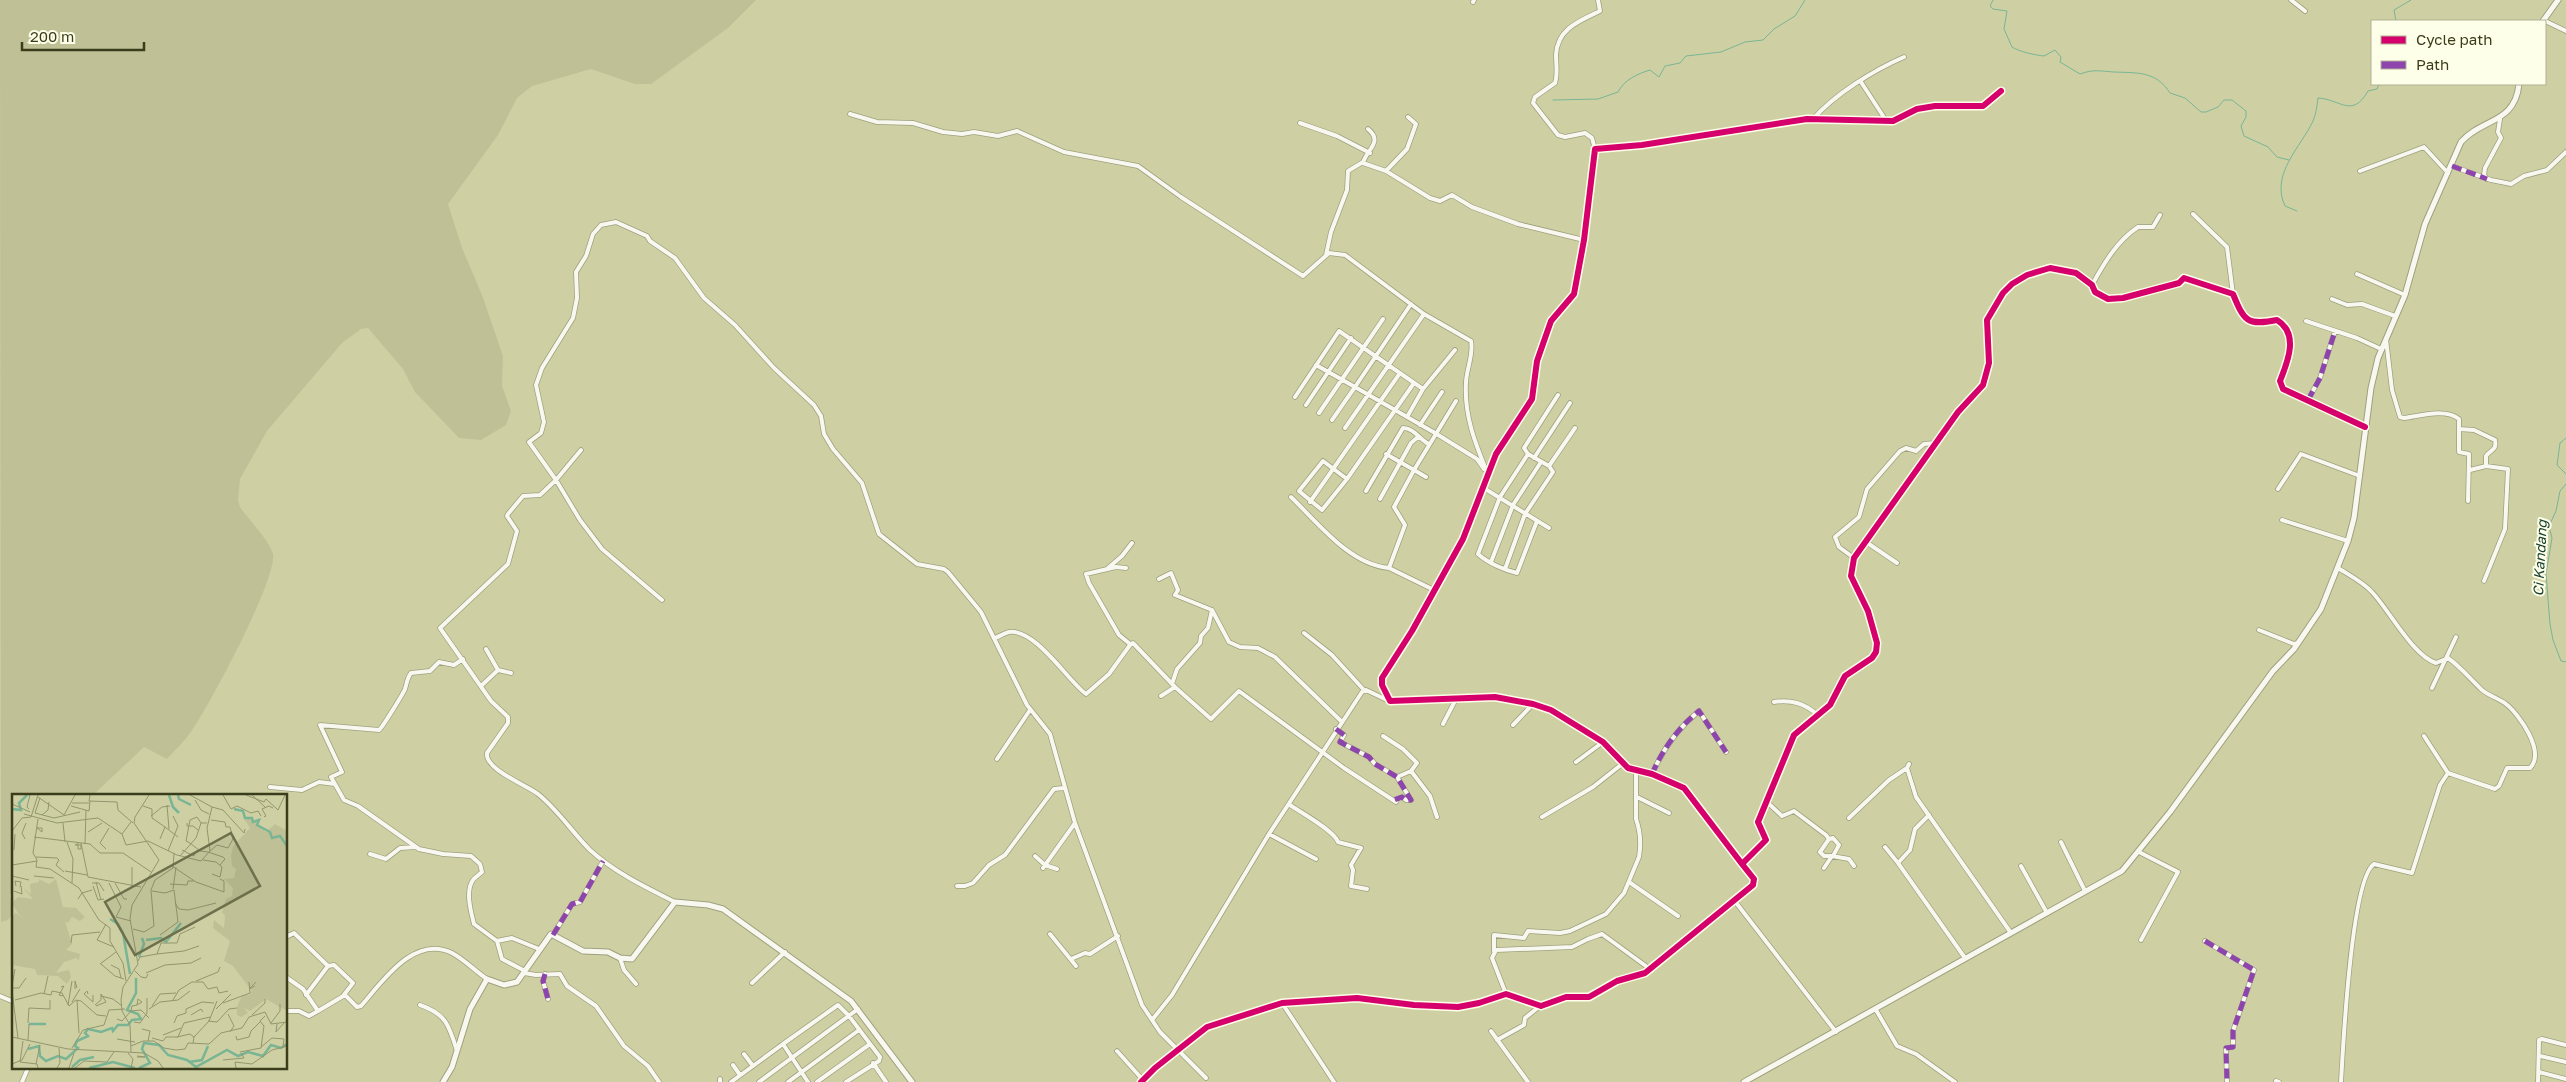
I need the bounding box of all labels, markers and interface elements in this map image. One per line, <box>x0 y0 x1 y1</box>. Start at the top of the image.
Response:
scale bar <box>22 20 145 52</box>
legend <box>2371 20 2546 85</box>
text: 200 m <box>30 27 74 45</box>
text: Cycle path <box>2416 30 2492 48</box>
text: Path <box>2416 55 2449 73</box>
water label: Ci Kandang <box>2529 518 2550 597</box>
inset map <box>12 794 288 1070</box>

